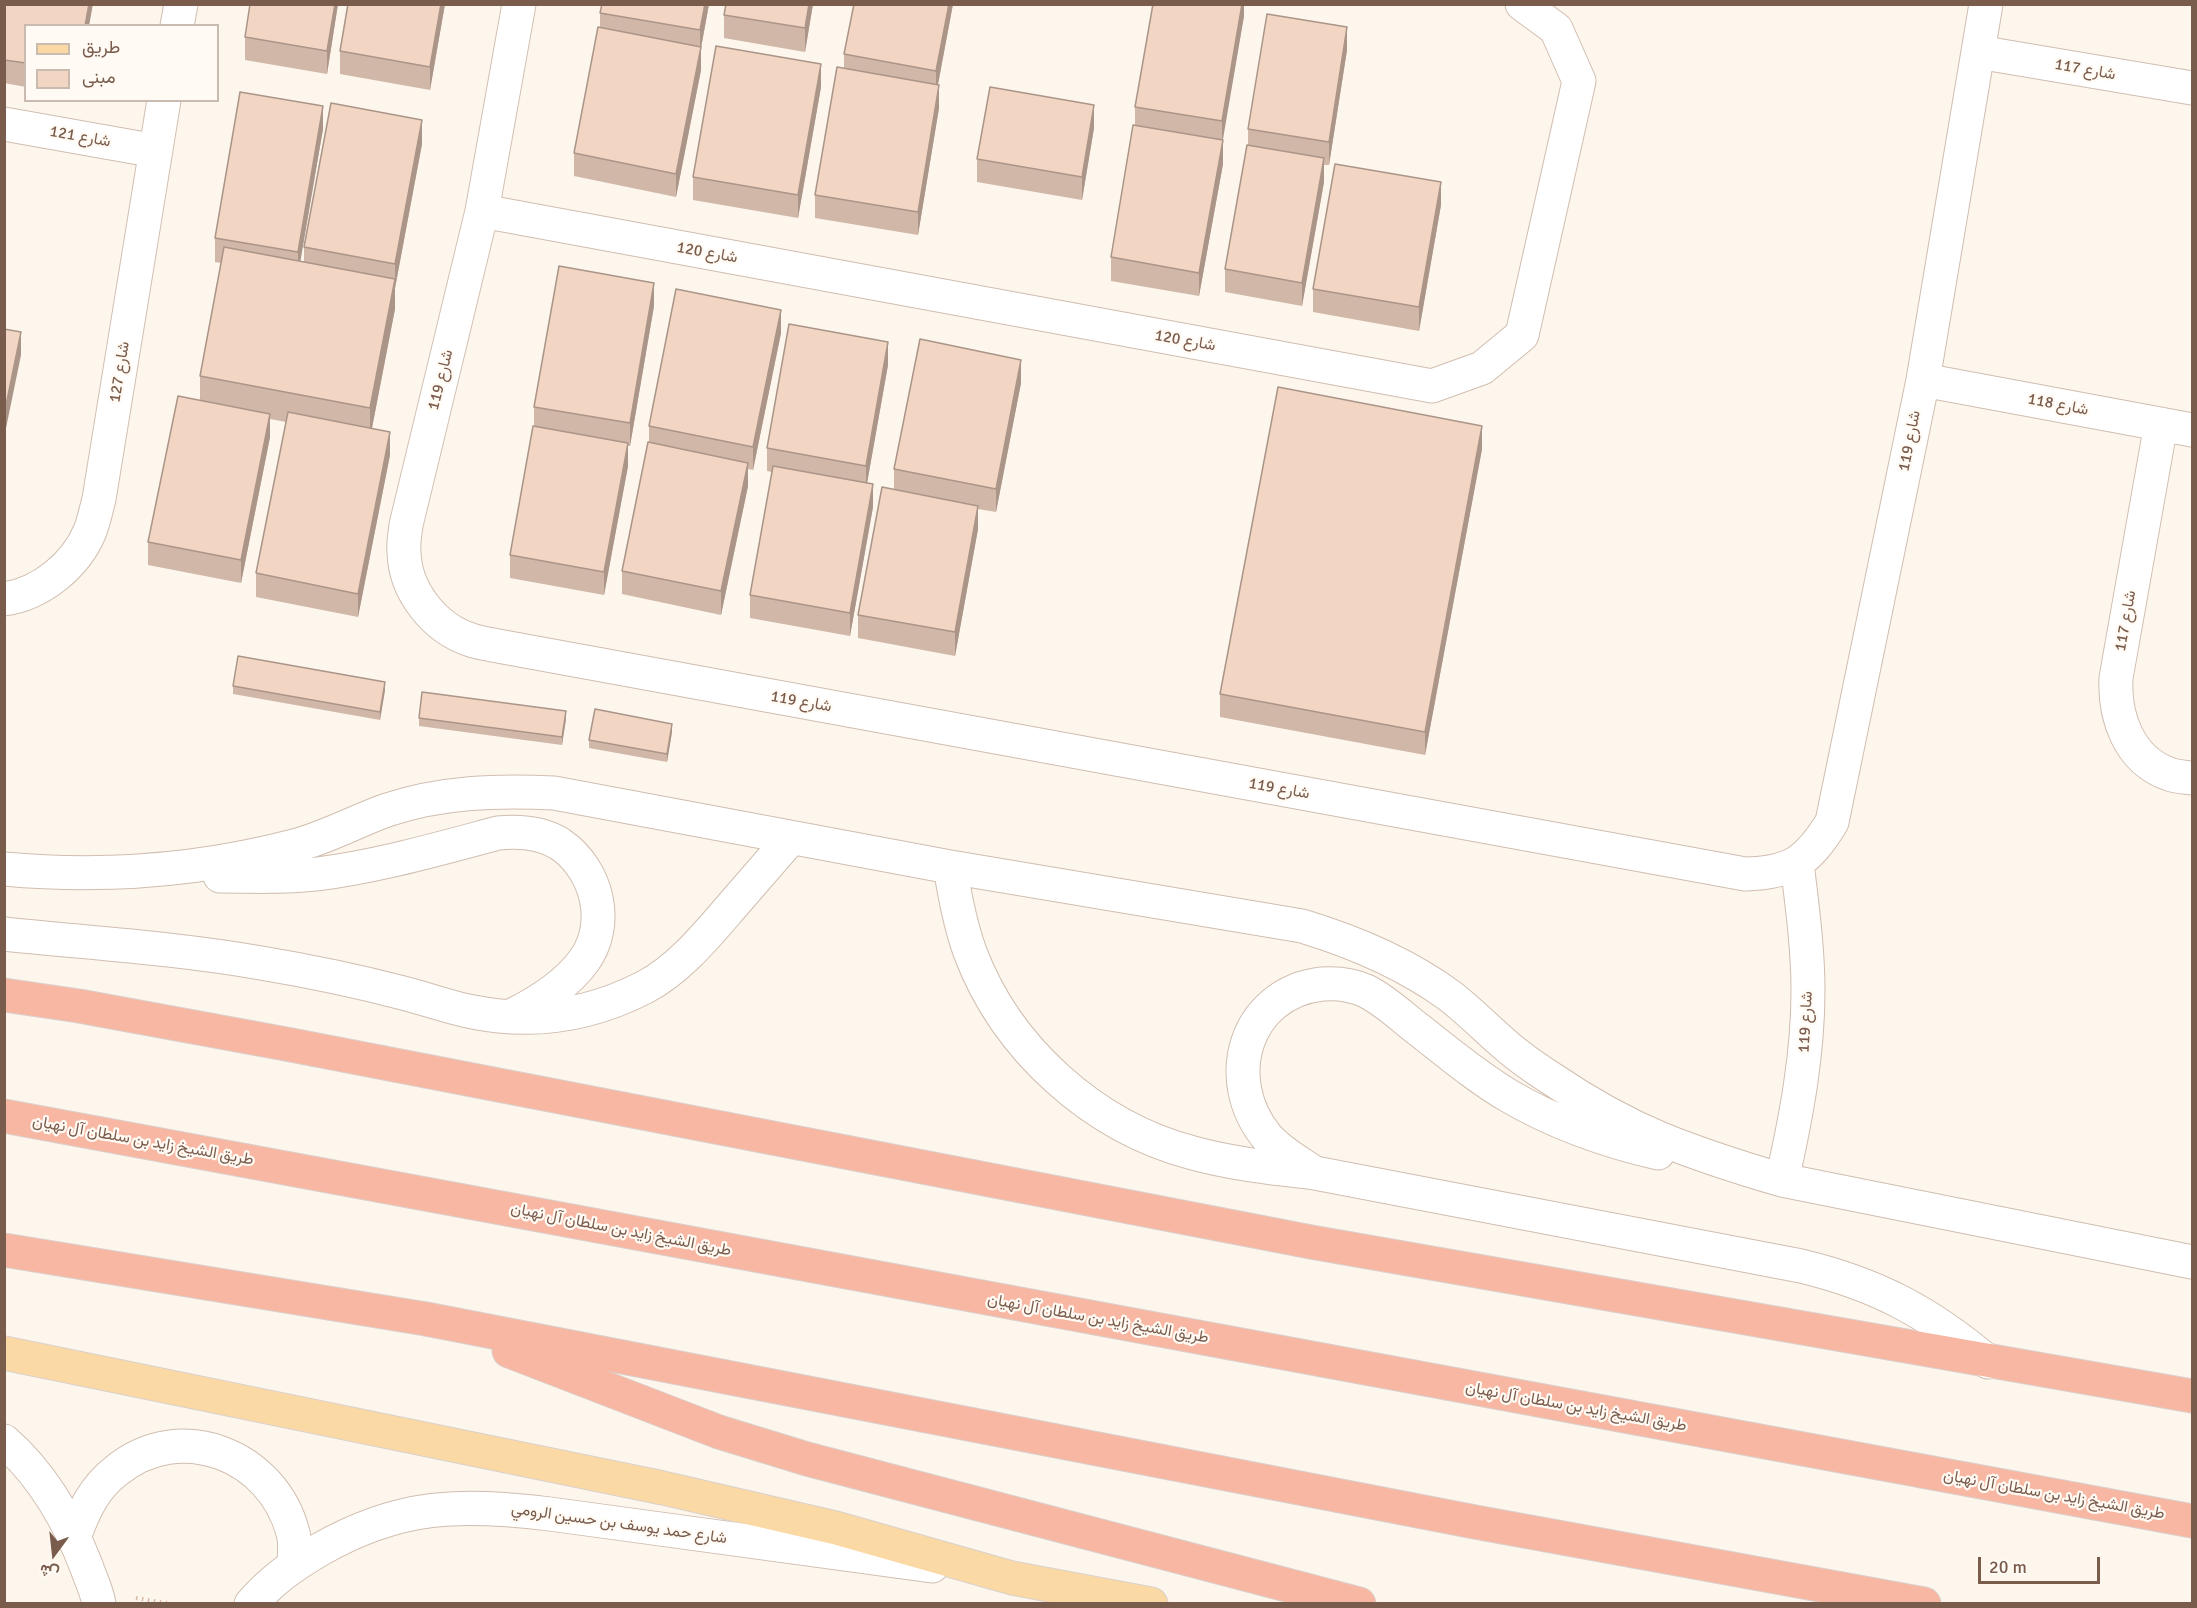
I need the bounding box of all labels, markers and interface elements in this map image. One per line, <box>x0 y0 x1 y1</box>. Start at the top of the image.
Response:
legend <box>24 24 219 102</box>
text: طريق <box>82 36 120 58</box>
street label: شارع 117 <box>2053 55 2117 85</box>
text: مبنى <box>82 66 116 88</box>
street label: شارع 121 <box>48 122 112 152</box>
street label: شارع 120 <box>675 238 739 268</box>
street label: شارع 120 <box>1153 326 1217 356</box>
street label: شارع 127 <box>106 340 134 404</box>
street label: شارع 119 <box>424 348 458 412</box>
street label: شارع 118 <box>2026 390 2090 420</box>
street label: شارع 119 <box>1895 409 1925 473</box>
street label: شارع 117 <box>2111 589 2141 653</box>
street label: شارع 119 <box>769 687 833 717</box>
street label: شارع 119 <box>1247 774 1311 804</box>
street label: شارع 119 <box>1795 991 1817 1053</box>
street label: طريق الشيخ زايد بن سلطان آل نهيان <box>31 1112 255 1170</box>
street label: طريق الشيخ زايد بن سلطان آل نهيان <box>509 1199 733 1261</box>
street label: طريق الشيخ زايد بن سلطان آل نهيان <box>986 1290 1210 1348</box>
street label: طريق الشيخ زايد بن سلطان آل نهيان <box>1464 1378 1688 1436</box>
street label: طريق الشيخ زايد بن سلطان آل نهيان <box>1942 1466 2166 1524</box>
street label: شارع حمد يوسف بن حسين الرومي <box>510 1499 728 1549</box>
north arrow <box>24 1524 84 1584</box>
scale bar <box>1981 1545 2102 1583</box>
text: 20 m <box>1989 1556 2027 1578</box>
text: ش <box>37 1559 61 1584</box>

